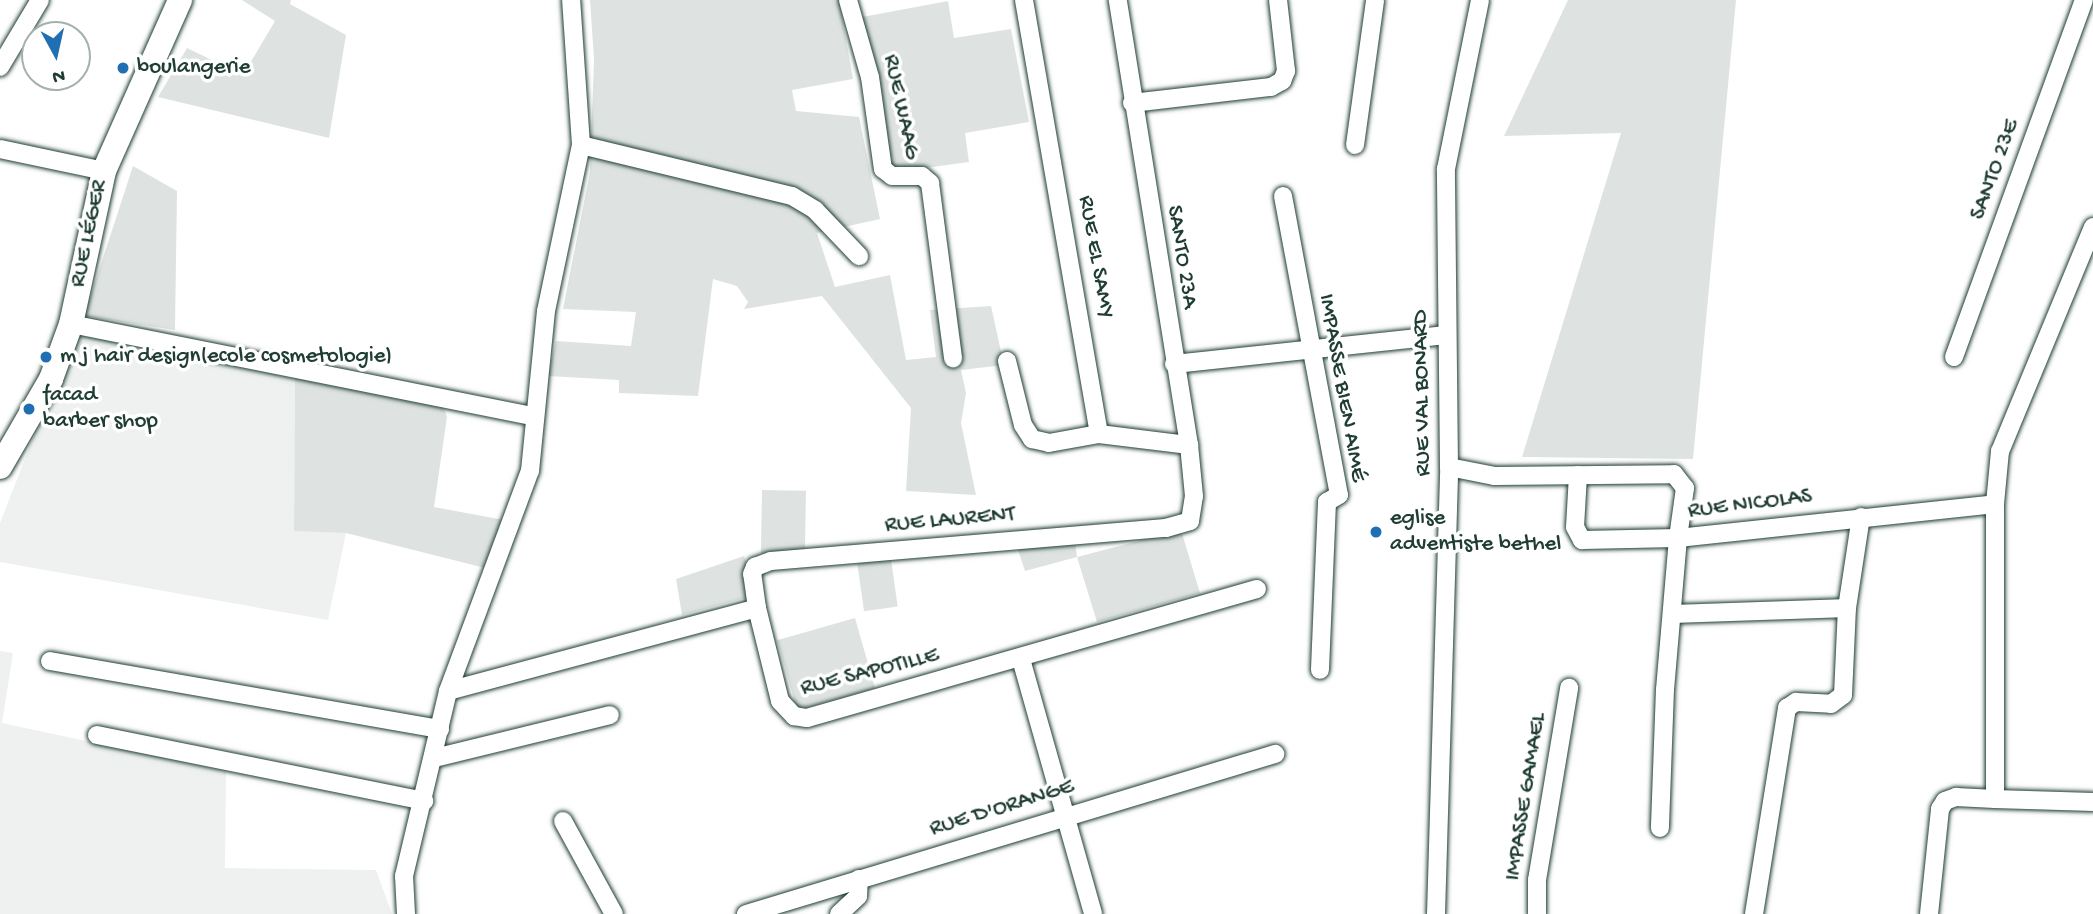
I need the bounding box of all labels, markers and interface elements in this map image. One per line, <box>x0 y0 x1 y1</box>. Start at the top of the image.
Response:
north arrow <box>21 21 91 91</box>
street label: RUE WAAG <box>875 52 925 162</box>
place label: boulangerie <box>137 54 251 82</box>
marker: boulangerie <box>115 60 131 76</box>
text: N <box>51 63 66 88</box>
street label: SANTO 23E <box>1965 116 2027 224</box>
street label: RUE LÉGER <box>65 178 115 290</box>
street label: RUE EL SAMY <box>1071 193 1119 321</box>
street label: SANTO 23A <box>1159 203 1203 311</box>
street label: IMPASSE BIEN AIMÉ <box>1311 292 1371 484</box>
street label: RUE VAL BONARD <box>1408 309 1438 477</box>
place label: m j hair design(ecole cosmetologie) <box>60 343 392 371</box>
marker: m j hair design(ecole cosmetologie) <box>38 349 54 365</box>
place label: facad barber shop <box>43 382 158 436</box>
marker: facad barber shop <box>21 401 37 417</box>
street label: RUE NICOLAS <box>1686 484 1814 526</box>
street label: RUE LAURENT <box>884 502 1016 540</box>
place label: eglise adventiste bethel <box>1390 505 1561 559</box>
marker: eglise adventiste bethel <box>1368 524 1384 540</box>
street label: RUE SAPOTILLE <box>798 643 942 703</box>
street label: IMPASSE GAMAEL <box>1500 711 1554 883</box>
street label: RUE D'ORANGE <box>927 774 1077 844</box>

